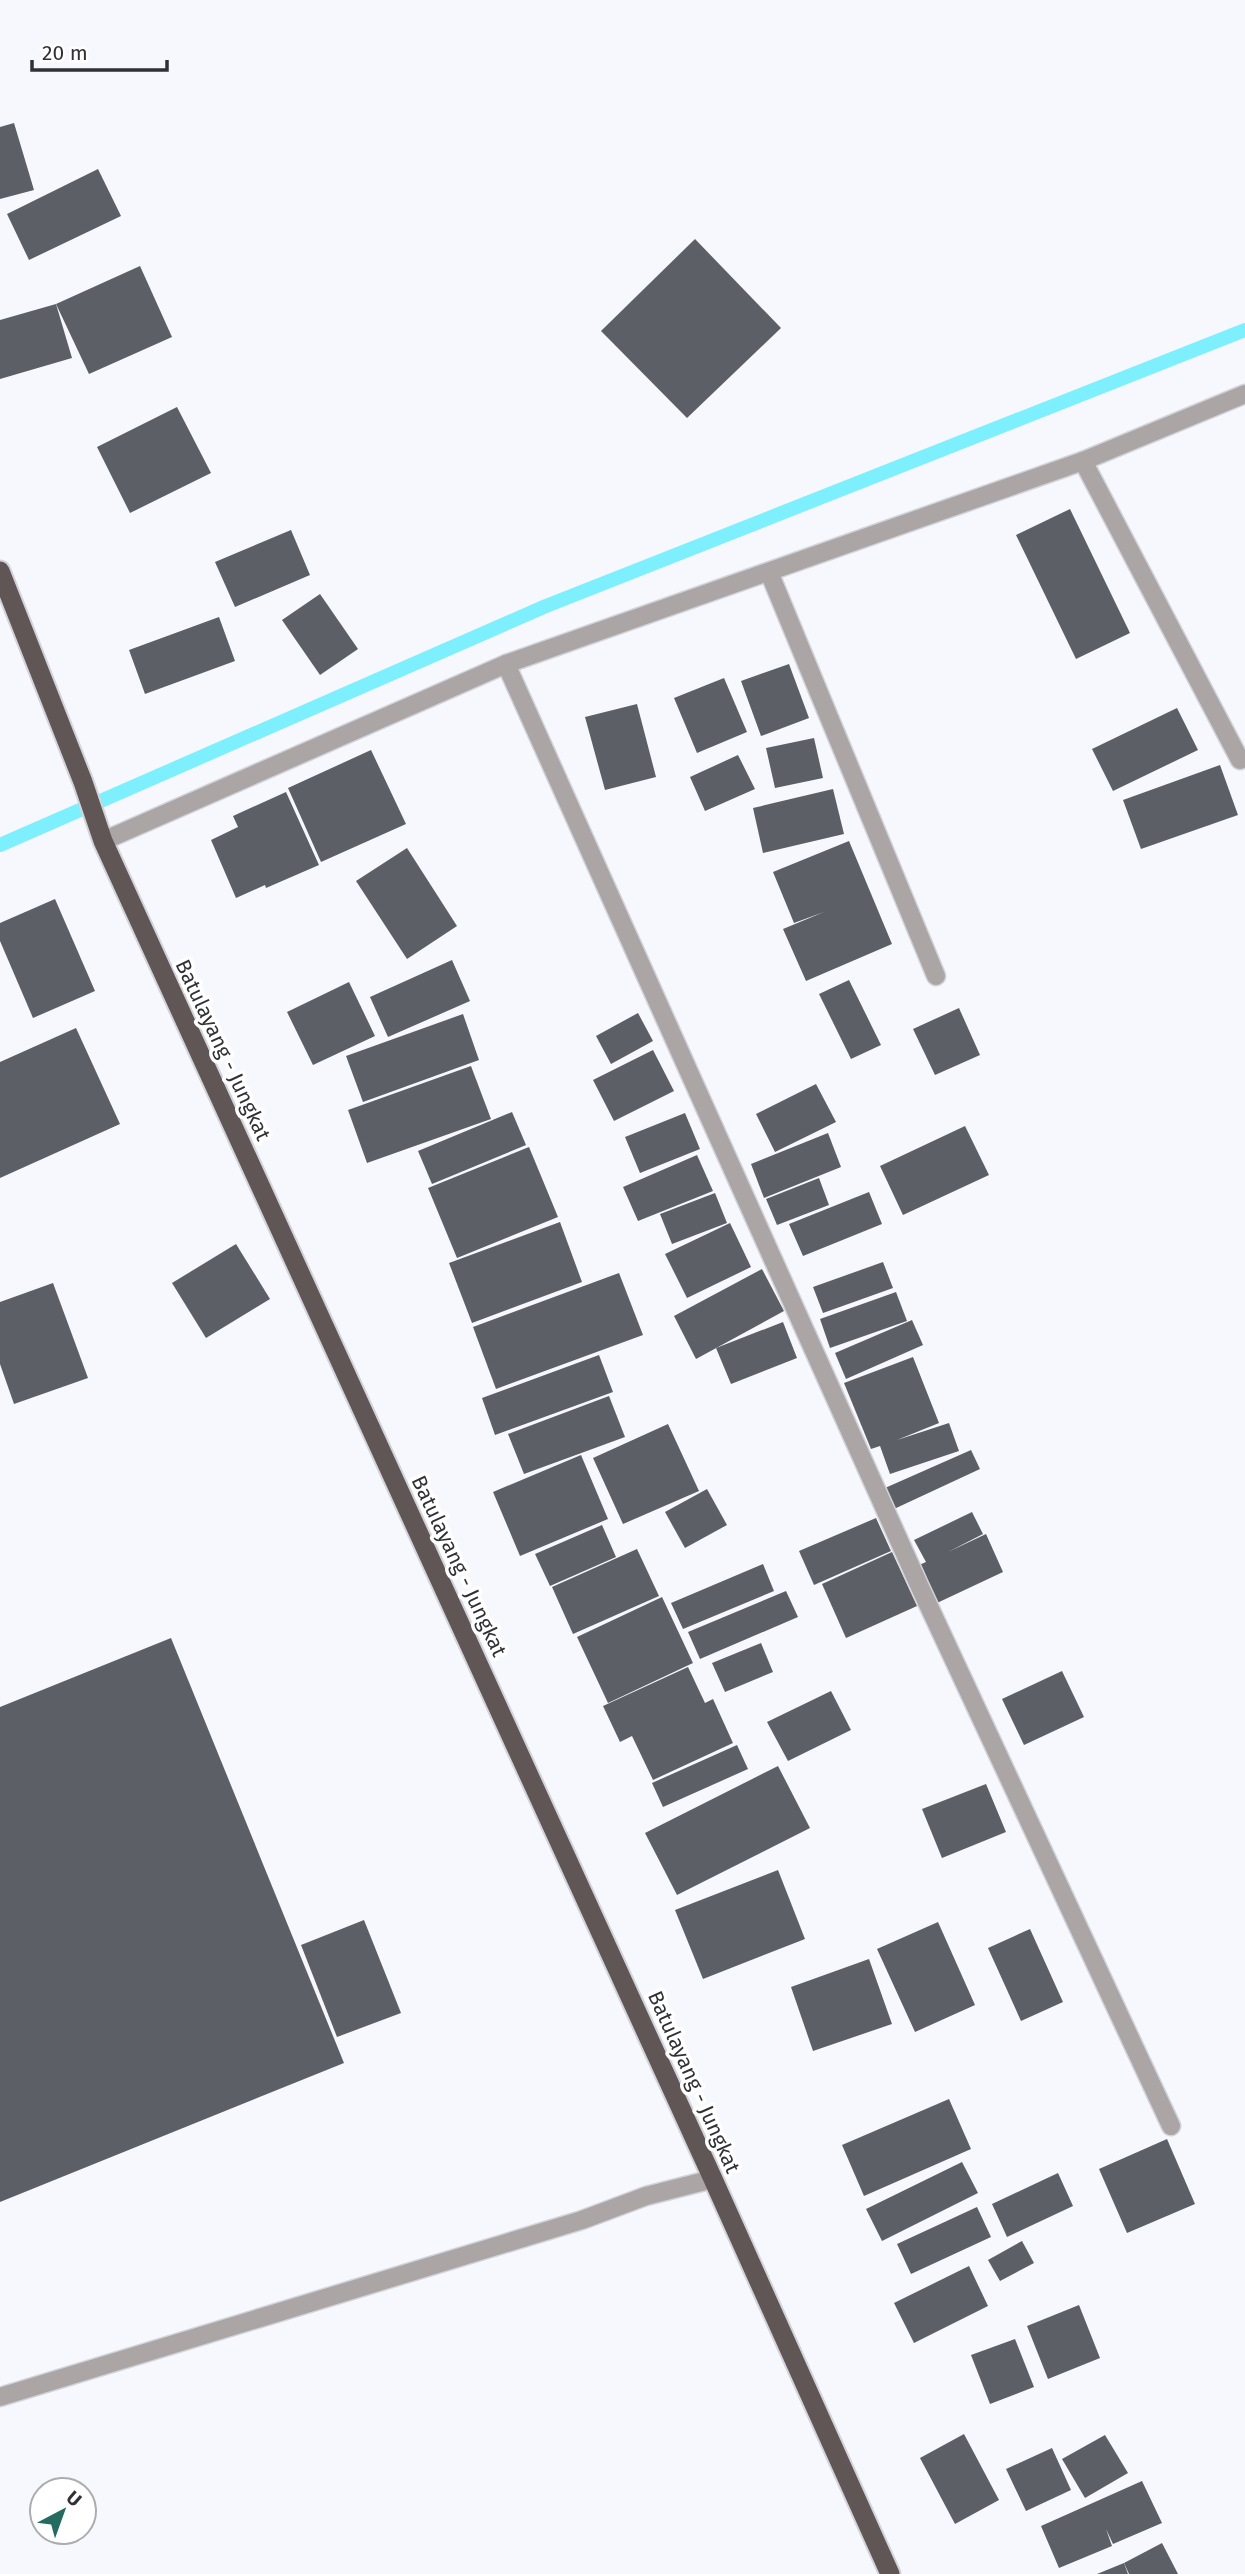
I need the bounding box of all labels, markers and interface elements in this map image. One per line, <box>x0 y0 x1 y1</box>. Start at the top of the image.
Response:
scale bar <box>32 28 166 72</box>
text: 20 m <box>42 40 88 66</box>
street label: Batulayang - Jungkat <box>170 955 277 1145</box>
street label: Batulayang - Jungkat <box>406 1471 513 1661</box>
street label: Batulayang - Jungkat <box>642 1987 746 2178</box>
north arrow <box>28 2476 98 2546</box>
text: U <box>62 2486 86 2511</box>

